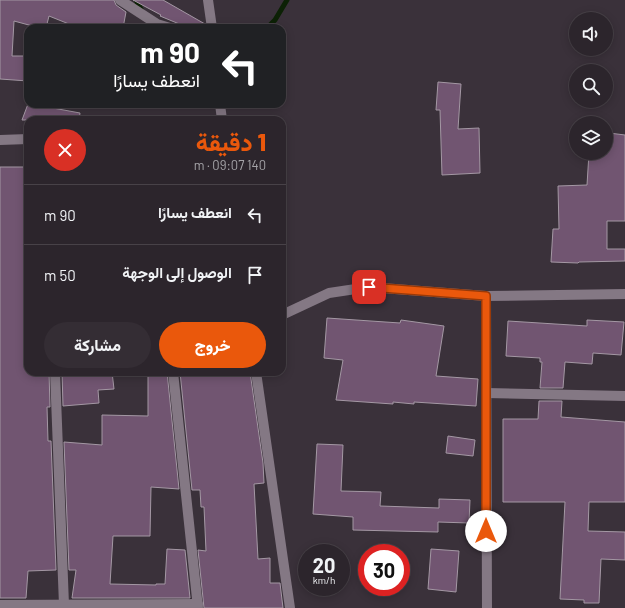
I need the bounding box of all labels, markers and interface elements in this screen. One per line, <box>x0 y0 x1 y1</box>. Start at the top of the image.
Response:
map controls <box>569 12 613 160</box>
button: sound <box>569 12 613 56</box>
text: 90 m <box>140 35 200 69</box>
icon: left <box>214 40 266 92</box>
button: search <box>569 64 613 108</box>
text: انعطف يسارًا <box>113 69 200 91</box>
button: layers <box>569 116 613 160</box>
text: 1 دقيقة <box>196 127 266 156</box>
button: close <box>44 129 86 171</box>
text: 140 m · 09:07 <box>194 157 266 173</box>
text: انعطف يسارًا <box>158 203 232 221</box>
icon: left <box>244 204 266 226</box>
text: 90 m <box>44 206 76 224</box>
text: الوصول إلى الوجهة <box>122 263 232 281</box>
icon: arrive <box>244 264 266 286</box>
text: 50 m <box>44 266 76 284</box>
pin <box>352 270 386 304</box>
icon: arrive <box>358 276 380 298</box>
button: مشاركة <box>44 322 151 368</box>
button: خروج <box>159 322 266 368</box>
position arrow <box>465 510 507 552</box>
speed limit sign: 30 <box>358 544 410 596</box>
text: 20 <box>313 553 335 577</box>
text: km/h <box>313 574 335 586</box>

